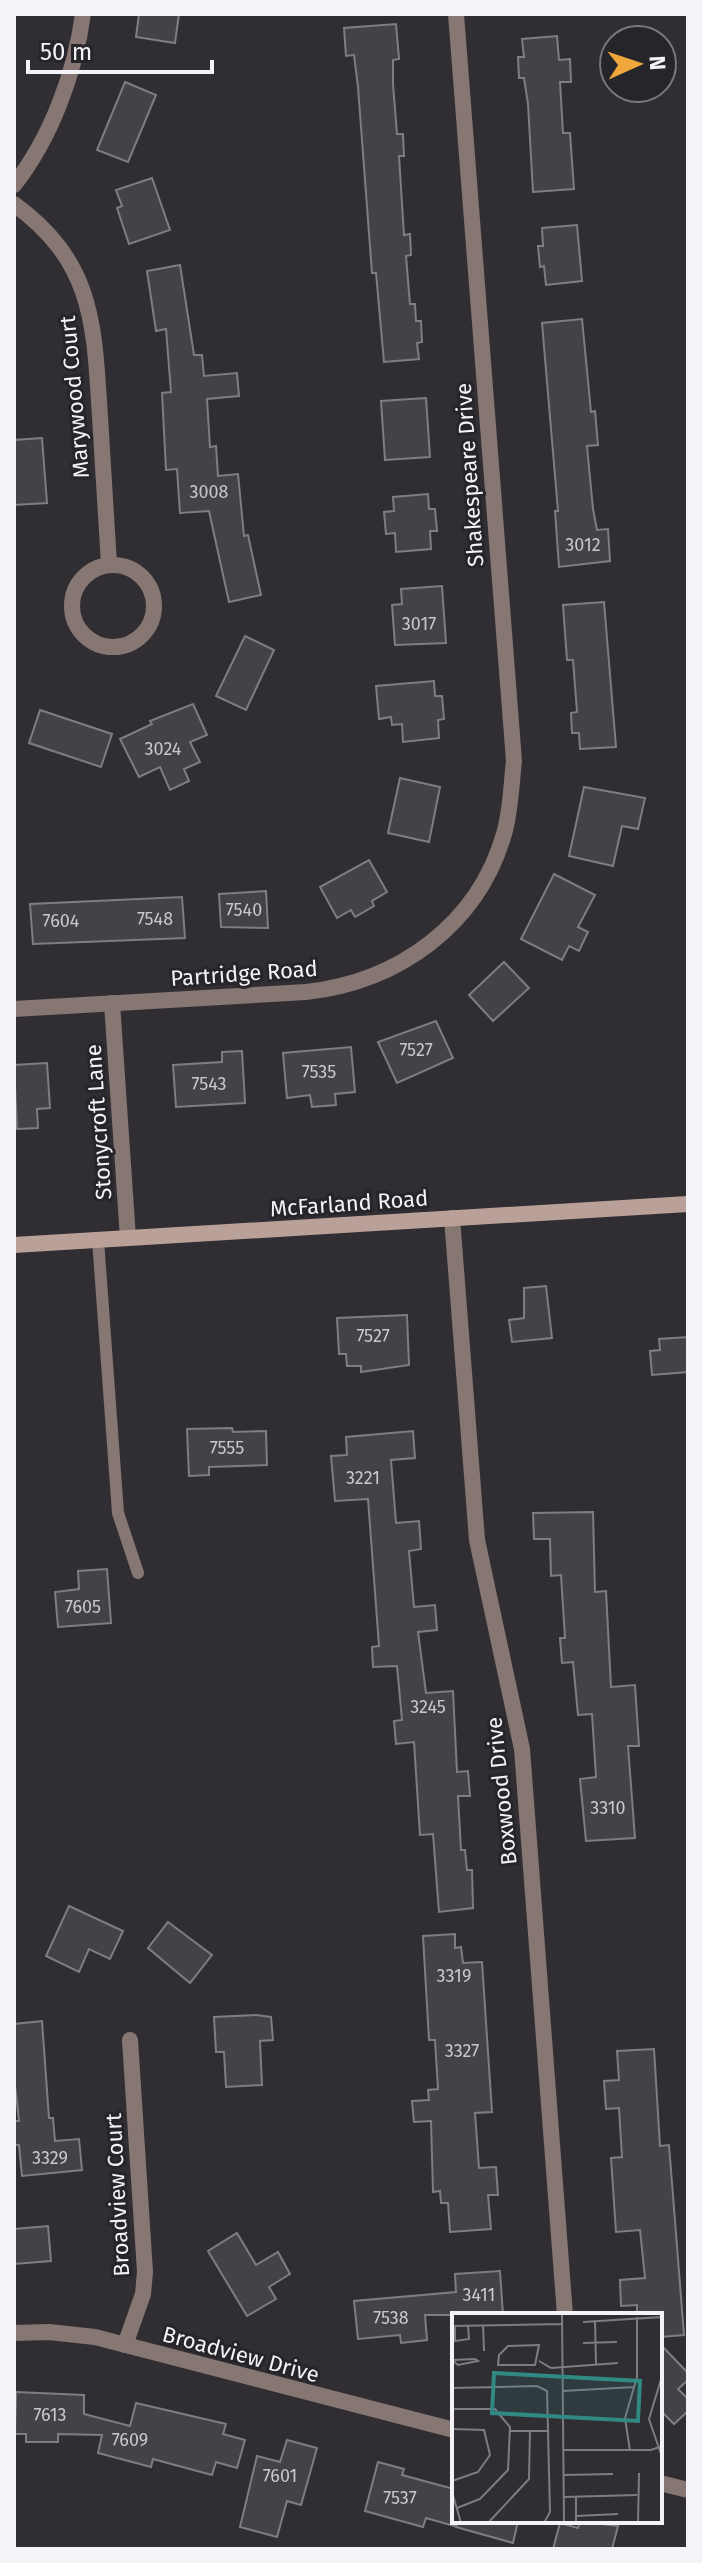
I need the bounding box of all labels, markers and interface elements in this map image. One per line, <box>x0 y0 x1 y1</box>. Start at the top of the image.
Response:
scale bar <box>28 24 212 74</box>
north arrow <box>598 24 678 104</box>
text: 50 m <box>40 38 92 66</box>
text: N <box>644 55 671 71</box>
street label: Marywood Court <box>54 315 95 479</box>
street label: Shakespeare Drive <box>450 382 489 568</box>
house number: 3008 <box>190 481 229 503</box>
house number: 3012 <box>565 534 601 556</box>
house number: 3017 <box>402 613 436 635</box>
house number: 3024 <box>145 738 182 760</box>
house number: 7540 <box>226 899 262 921</box>
house number: 7548 <box>137 908 173 930</box>
house number: 7604 <box>43 910 80 932</box>
street label: Partridge Road <box>170 955 319 992</box>
house number: 7527 <box>399 1039 433 1061</box>
street label: Stonycroft Lane <box>80 1043 117 1201</box>
house number: 7535 <box>302 1061 336 1083</box>
house number: 7543 <box>192 1073 227 1095</box>
street label: McFarland Road <box>269 1185 429 1222</box>
house number: 7527 <box>356 1325 390 1347</box>
house number: 7555 <box>210 1437 244 1459</box>
house number: 3221 <box>346 1467 380 1489</box>
house number: 7605 <box>65 1596 101 1618</box>
house number: 3245 <box>410 1696 446 1718</box>
street label: Boxwood Drive <box>480 1716 523 1866</box>
house number: 3310 <box>590 1797 626 1819</box>
house number: 3319 <box>437 1965 471 1987</box>
house number: 3327 <box>445 2040 479 2062</box>
street label: Broadview Court <box>100 2113 135 2277</box>
house number: 3329 <box>32 2147 68 2169</box>
house number: 3411 <box>463 2284 495 2306</box>
house number: 7538 <box>373 2307 409 2329</box>
inset map <box>452 2313 662 2523</box>
street label: Broadview Drive <box>160 2321 322 2388</box>
house number: 7613 <box>33 2404 67 2426</box>
house number: 7609 <box>112 2429 148 2451</box>
house number: 7601 <box>263 2465 297 2487</box>
house number: 7537 <box>383 2487 417 2509</box>

